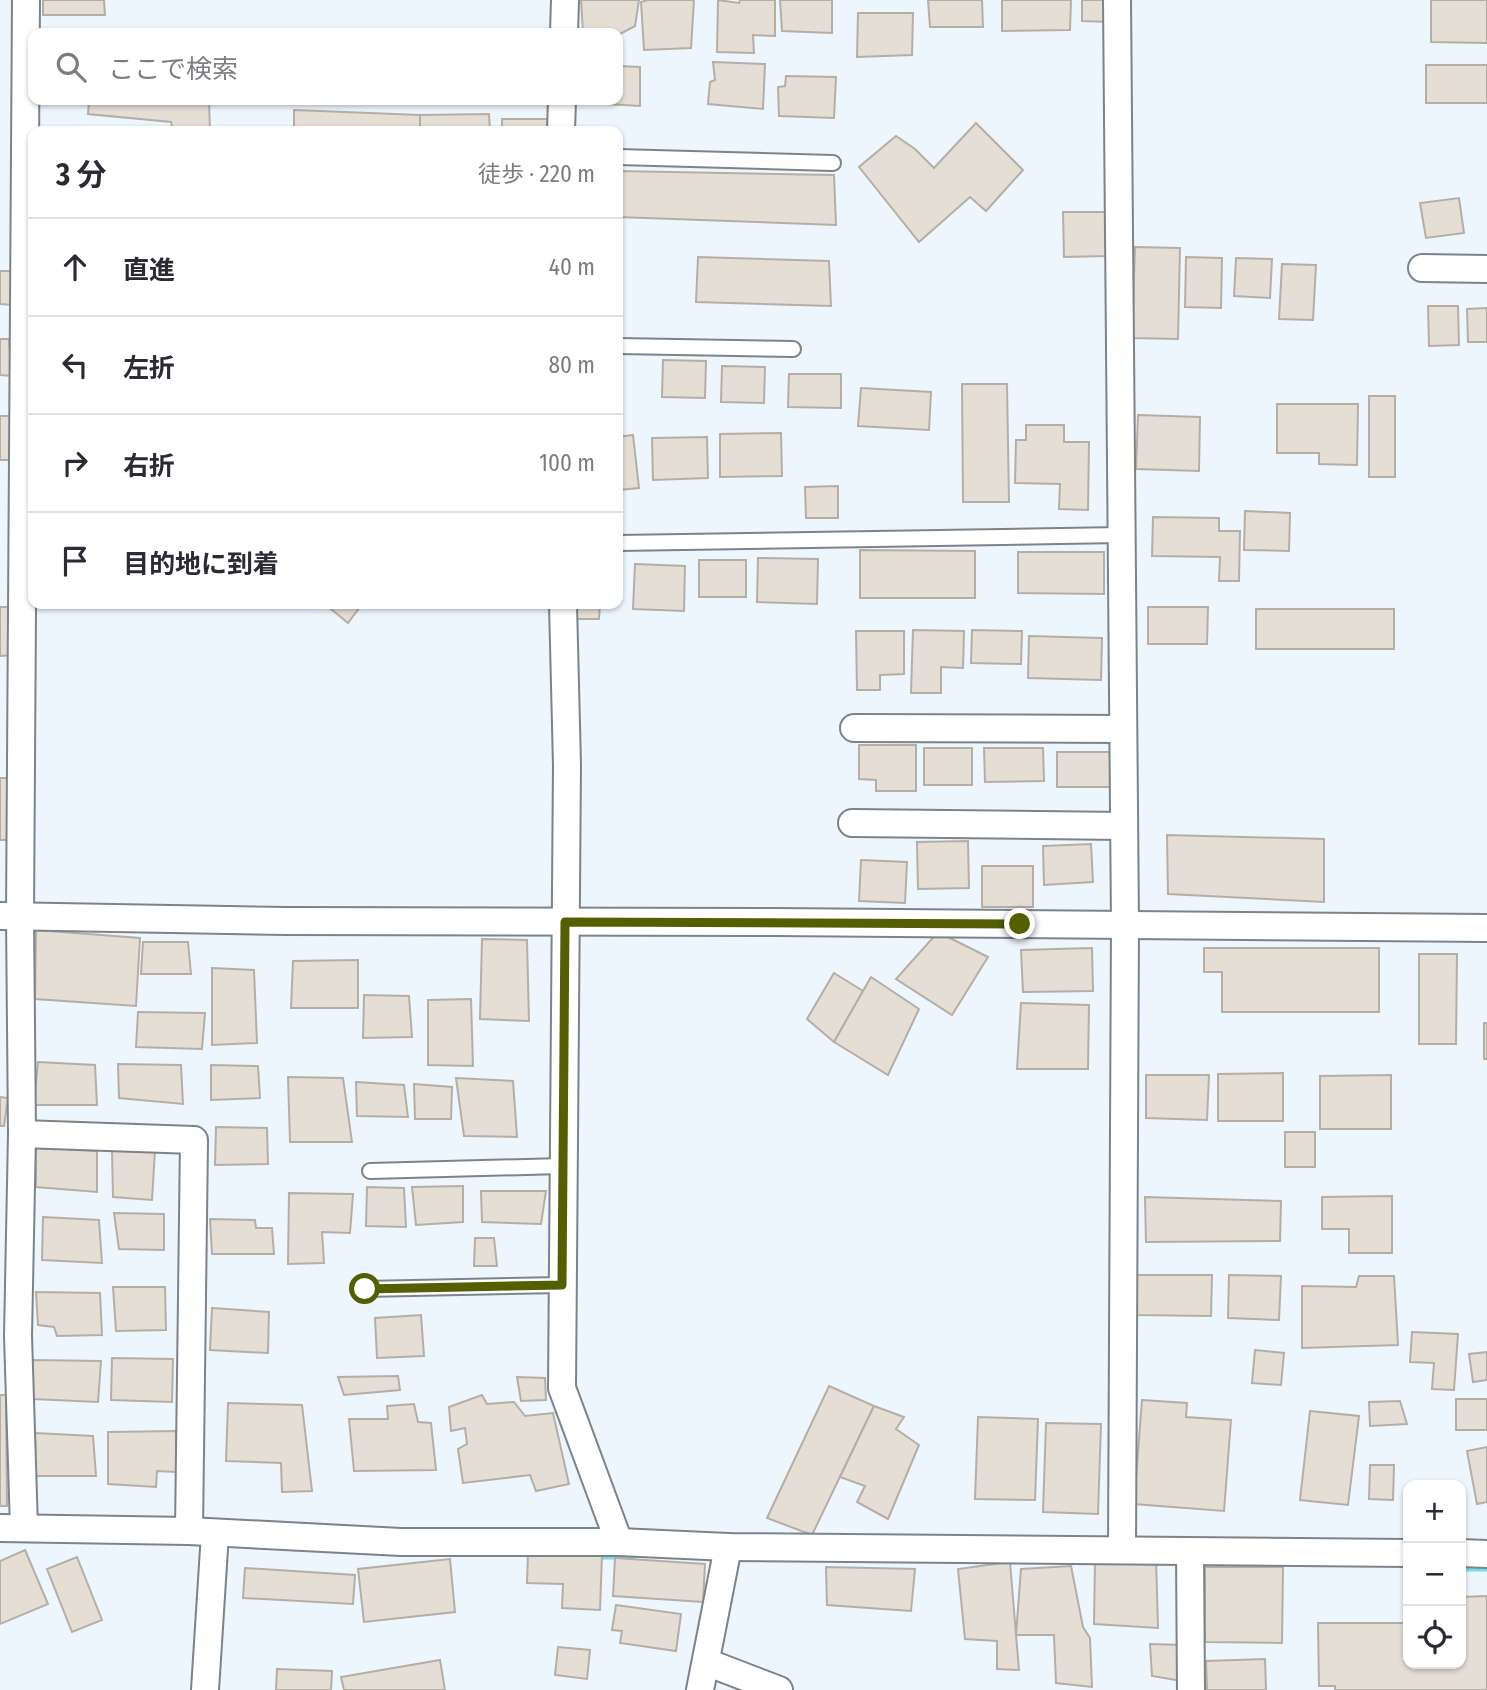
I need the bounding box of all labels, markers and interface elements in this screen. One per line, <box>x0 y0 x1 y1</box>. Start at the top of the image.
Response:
search box <box>28 28 623 105</box>
icon: search <box>52 48 90 86</box>
text: ここで検索 <box>108 54 238 85</box>
text: 3 分 <box>56 157 106 193</box>
text: 徒歩 · 220 m <box>478 160 595 188</box>
icon: ahead <box>56 248 94 286</box>
text: 40 m <box>549 253 595 281</box>
text: 直進 <box>123 255 175 286</box>
icon: left <box>56 346 94 384</box>
text: 80 m <box>548 351 595 379</box>
text: 左折 <box>123 353 175 384</box>
icon: right <box>56 444 94 482</box>
text: 100 m <box>539 449 595 477</box>
text: 右折 <box>123 451 175 482</box>
icon: arrive <box>56 542 94 580</box>
text: 目的地に到着 <box>123 549 279 580</box>
route end <box>1004 908 1035 939</box>
route start <box>349 1273 380 1304</box>
map controls <box>1403 1480 1466 1669</box>
button: + <box>1403 1480 1466 1543</box>
button: − <box>1403 1543 1466 1606</box>
button: locate <box>1403 1606 1466 1669</box>

